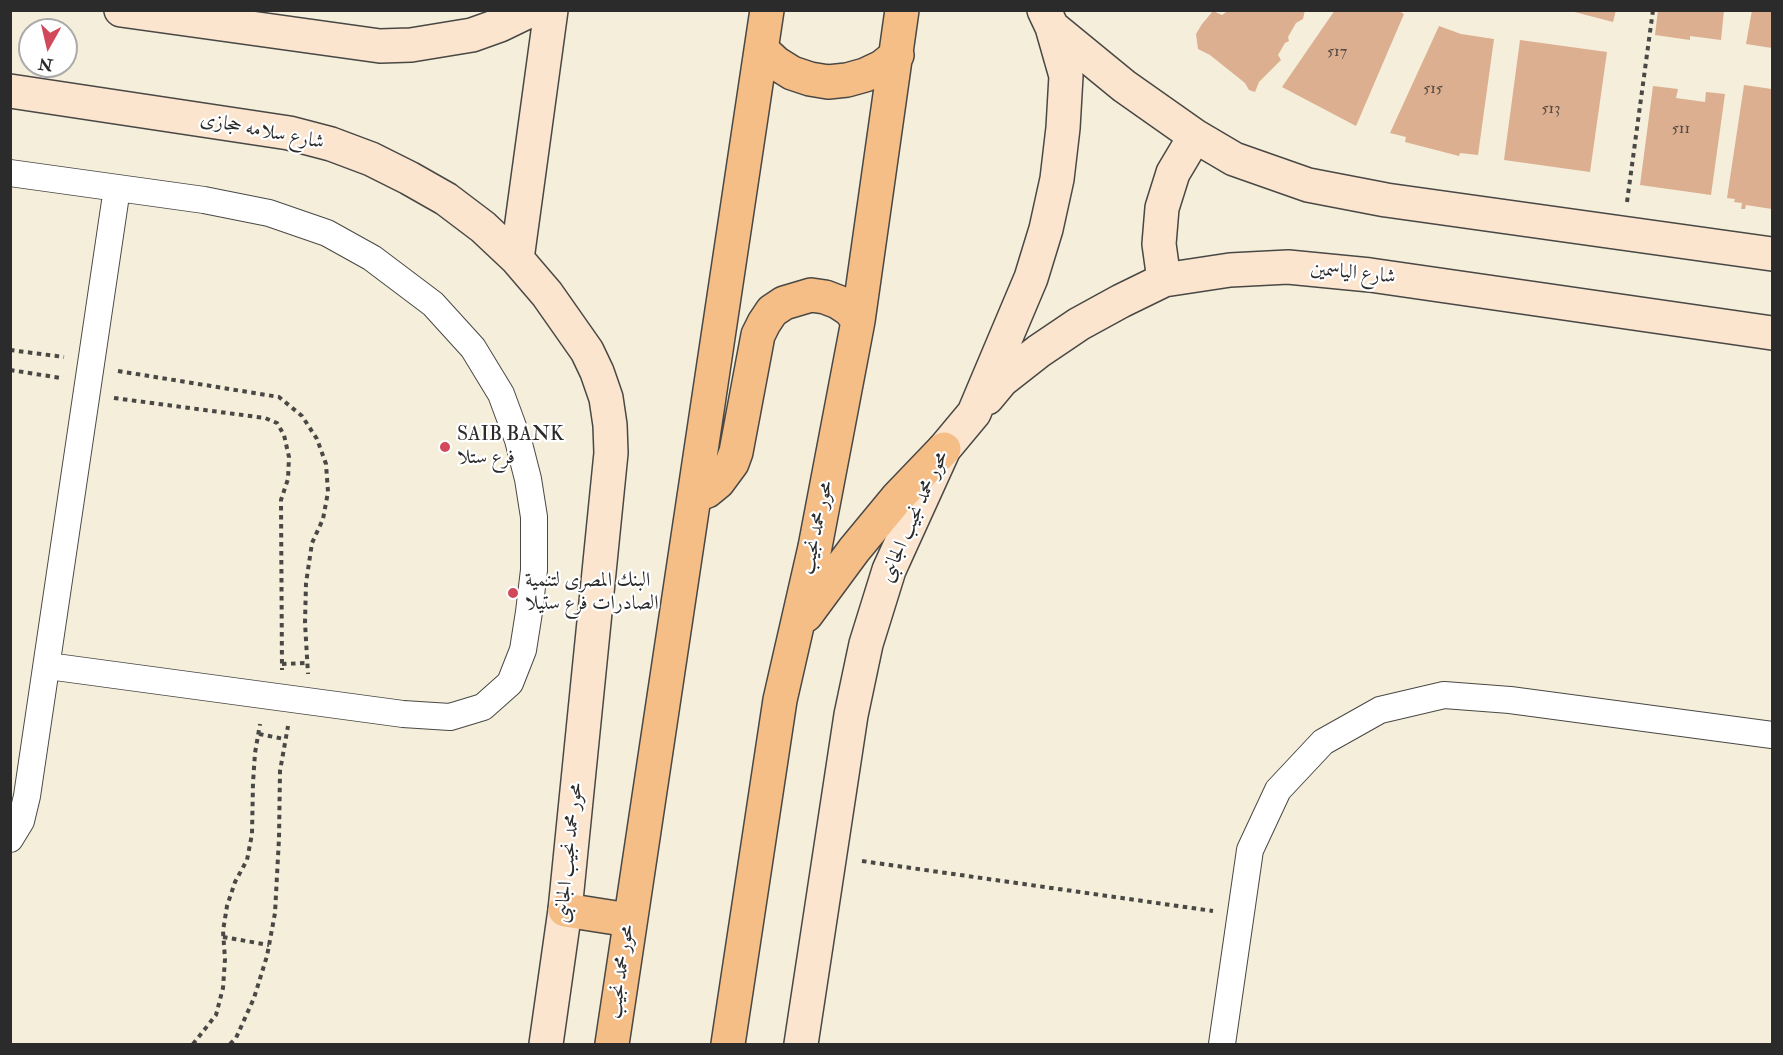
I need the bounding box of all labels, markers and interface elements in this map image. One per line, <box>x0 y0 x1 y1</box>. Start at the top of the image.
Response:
north arrow <box>18 18 78 78</box>
house number: 517 <box>1327 43 1347 63</box>
text: N <box>37 53 54 75</box>
house number: 515 <box>1423 80 1443 100</box>
house number: 513 <box>1542 100 1560 120</box>
street label: شارع سلامه حجازى <box>198 108 326 156</box>
house number: 511 <box>1672 120 1690 140</box>
street label: شارع الياسمين <box>1309 258 1397 290</box>
place label: SAIB BANK فرع ستلا <box>457 424 564 471</box>
marker: SAIB BANK فرع ستلا <box>438 440 452 454</box>
street label: محور محمد نجيب الجانبى <box>875 448 955 586</box>
street label: محور محمد نجيب <box>796 479 840 577</box>
place label: البنك المصرى لتنمية الصادرات فرع ستيلا <box>525 570 659 617</box>
marker: البنك المصرى لتنمية الصادرات فرع ستيلا <box>506 586 520 600</box>
street label: محور محمد نجيب الجانبى <box>551 782 589 924</box>
street label: محور محمد نجيب <box>604 923 640 1021</box>

